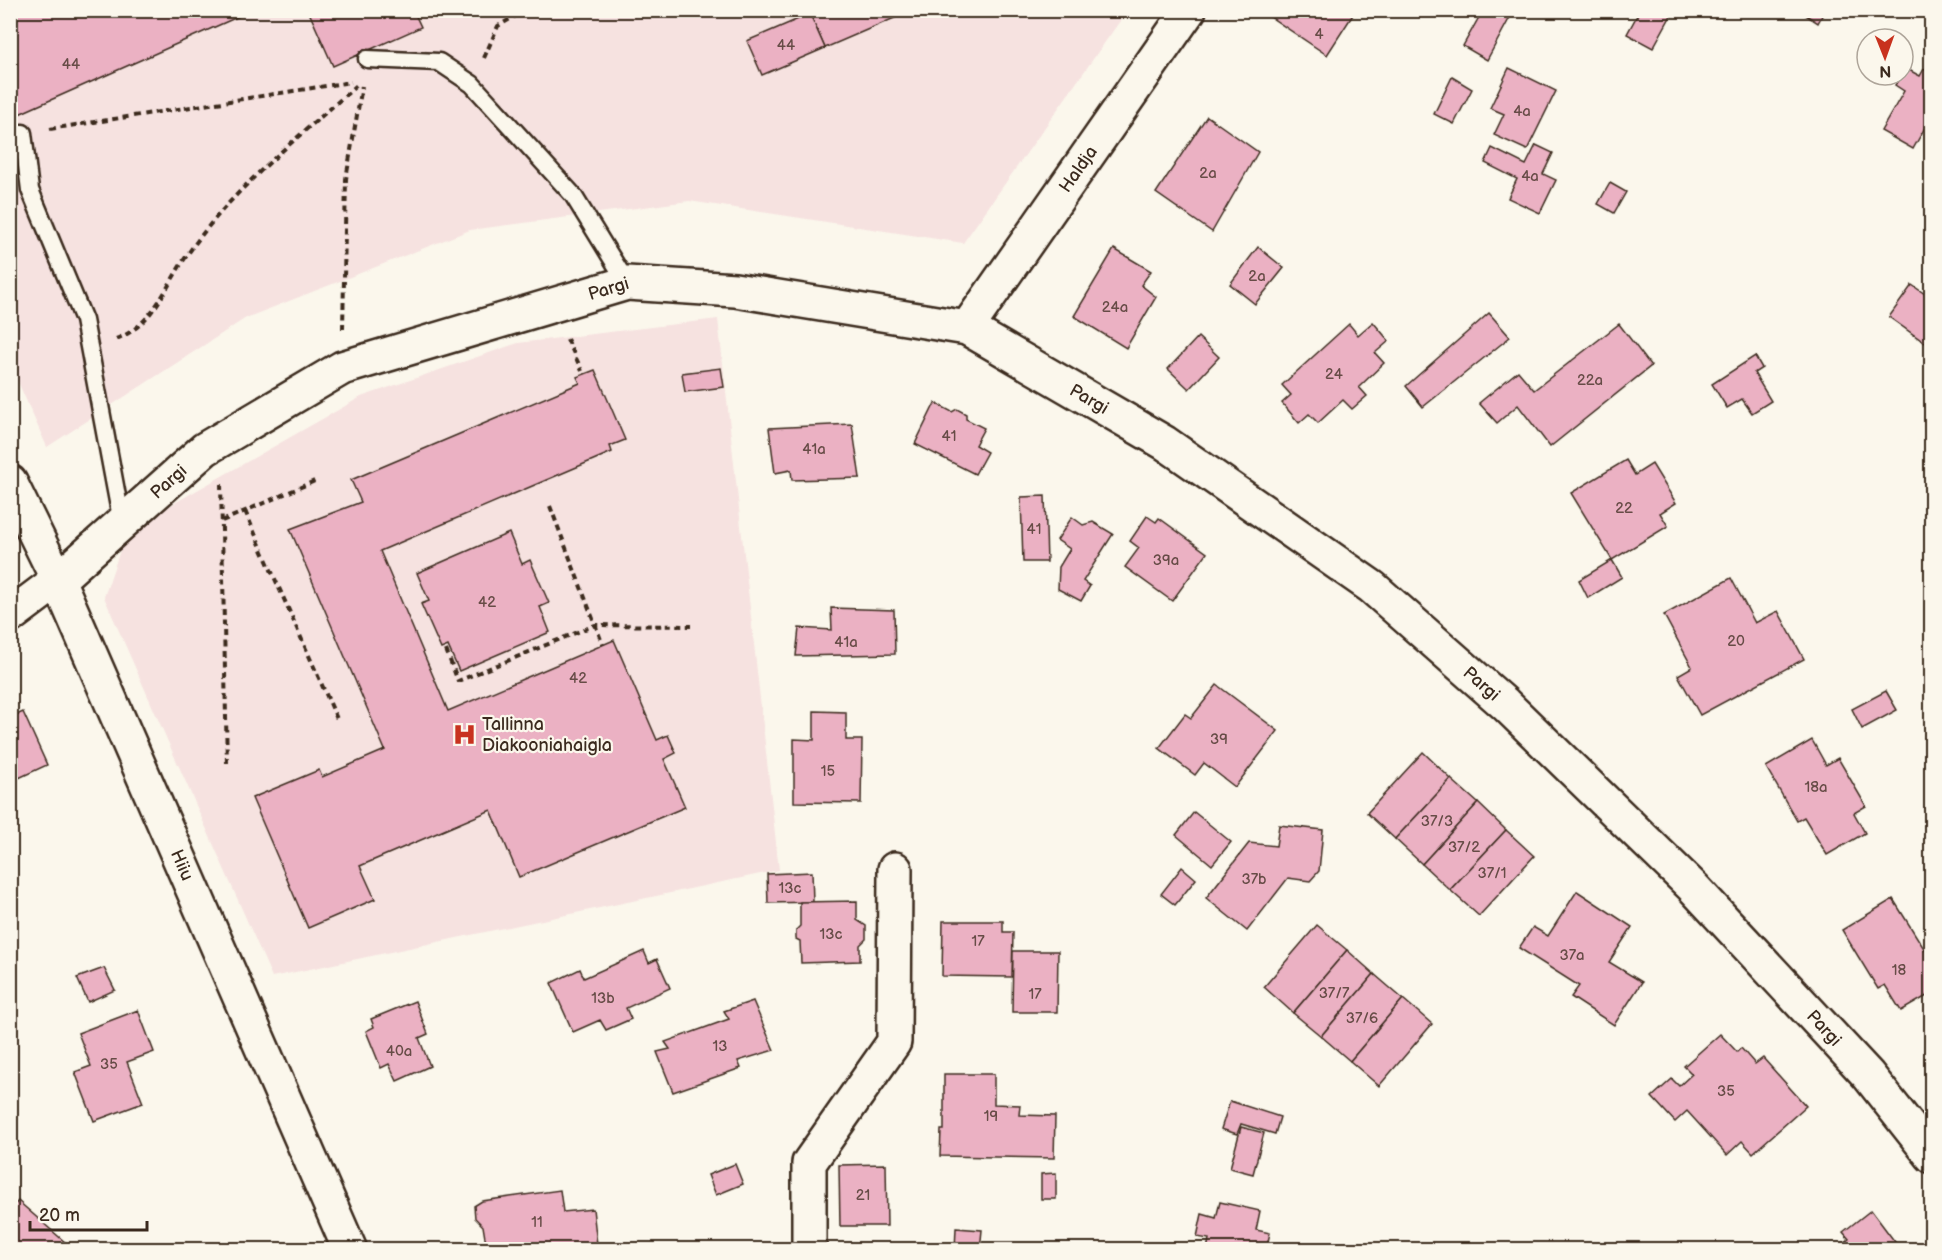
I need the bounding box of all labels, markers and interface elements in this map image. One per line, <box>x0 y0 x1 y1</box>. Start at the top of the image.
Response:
house number: 4 <box>1314 25 1324 44</box>
north arrow <box>1855 27 1915 87</box>
house number: 44 <box>777 36 795 55</box>
house number: 44 <box>62 55 80 74</box>
text: N <box>1879 61 1891 80</box>
house number: 4a <box>1513 102 1531 121</box>
street label: Haldja <box>1055 142 1102 197</box>
house number: 2a <box>1199 164 1217 183</box>
house number: 4a <box>1521 167 1539 186</box>
house number: 2a <box>1248 267 1266 286</box>
street label: Pargi <box>586 273 631 305</box>
house number: 24a <box>1102 298 1128 317</box>
house number: 24 <box>1325 365 1343 384</box>
house number: 22a <box>1577 371 1603 390</box>
street label: Pargi <box>1066 380 1112 419</box>
house number: 41 <box>942 427 956 446</box>
house number: 41a <box>802 440 826 459</box>
street label: Pargi <box>146 460 191 504</box>
house number: 22 <box>1615 499 1633 518</box>
house number: 41 <box>1027 520 1041 539</box>
house number: 39a <box>1153 551 1179 570</box>
house number: 42 <box>478 593 496 612</box>
house number: 20 <box>1727 632 1745 651</box>
house number: 41a <box>834 633 858 652</box>
street label: Pargi <box>1459 662 1504 705</box>
house number: 42 <box>569 669 587 688</box>
place label: Tallinna Diakooniahaigla <box>482 714 612 756</box>
hospital icon: Tallinna Diakooniahaigla <box>451 721 477 747</box>
house number: 39 <box>1210 730 1228 749</box>
house number: 15 <box>821 762 835 781</box>
house number: 18a <box>1804 778 1828 797</box>
house number: 37/3 <box>1421 812 1453 831</box>
house number: 37/2 <box>1448 838 1480 857</box>
street label: Hiiu <box>166 846 198 884</box>
house number: 37/1 <box>1477 864 1507 883</box>
house number: 37b <box>1241 870 1267 889</box>
house number: 13c <box>778 879 802 898</box>
house number: 13c <box>819 925 843 944</box>
house number: 17 <box>971 932 985 951</box>
house number: 37a <box>1559 946 1585 965</box>
house number: 18 <box>1892 961 1907 980</box>
house number: 37/7 <box>1319 984 1350 1003</box>
house number: 17 <box>1028 985 1042 1004</box>
house number: 13b <box>591 989 615 1008</box>
street label: Pargi <box>1802 1006 1846 1051</box>
house number: 37/6 <box>1346 1009 1378 1028</box>
house number: 13 <box>712 1037 728 1056</box>
house number: 40a <box>386 1042 412 1061</box>
house number: 35 <box>100 1055 118 1074</box>
house number: 35 <box>1717 1082 1735 1101</box>
house number: 19 <box>984 1107 998 1126</box>
house number: 21 <box>856 1186 870 1205</box>
scale bar <box>30 1194 147 1232</box>
text: 20 m <box>39 1205 80 1226</box>
house number: 11 <box>531 1213 543 1232</box>

